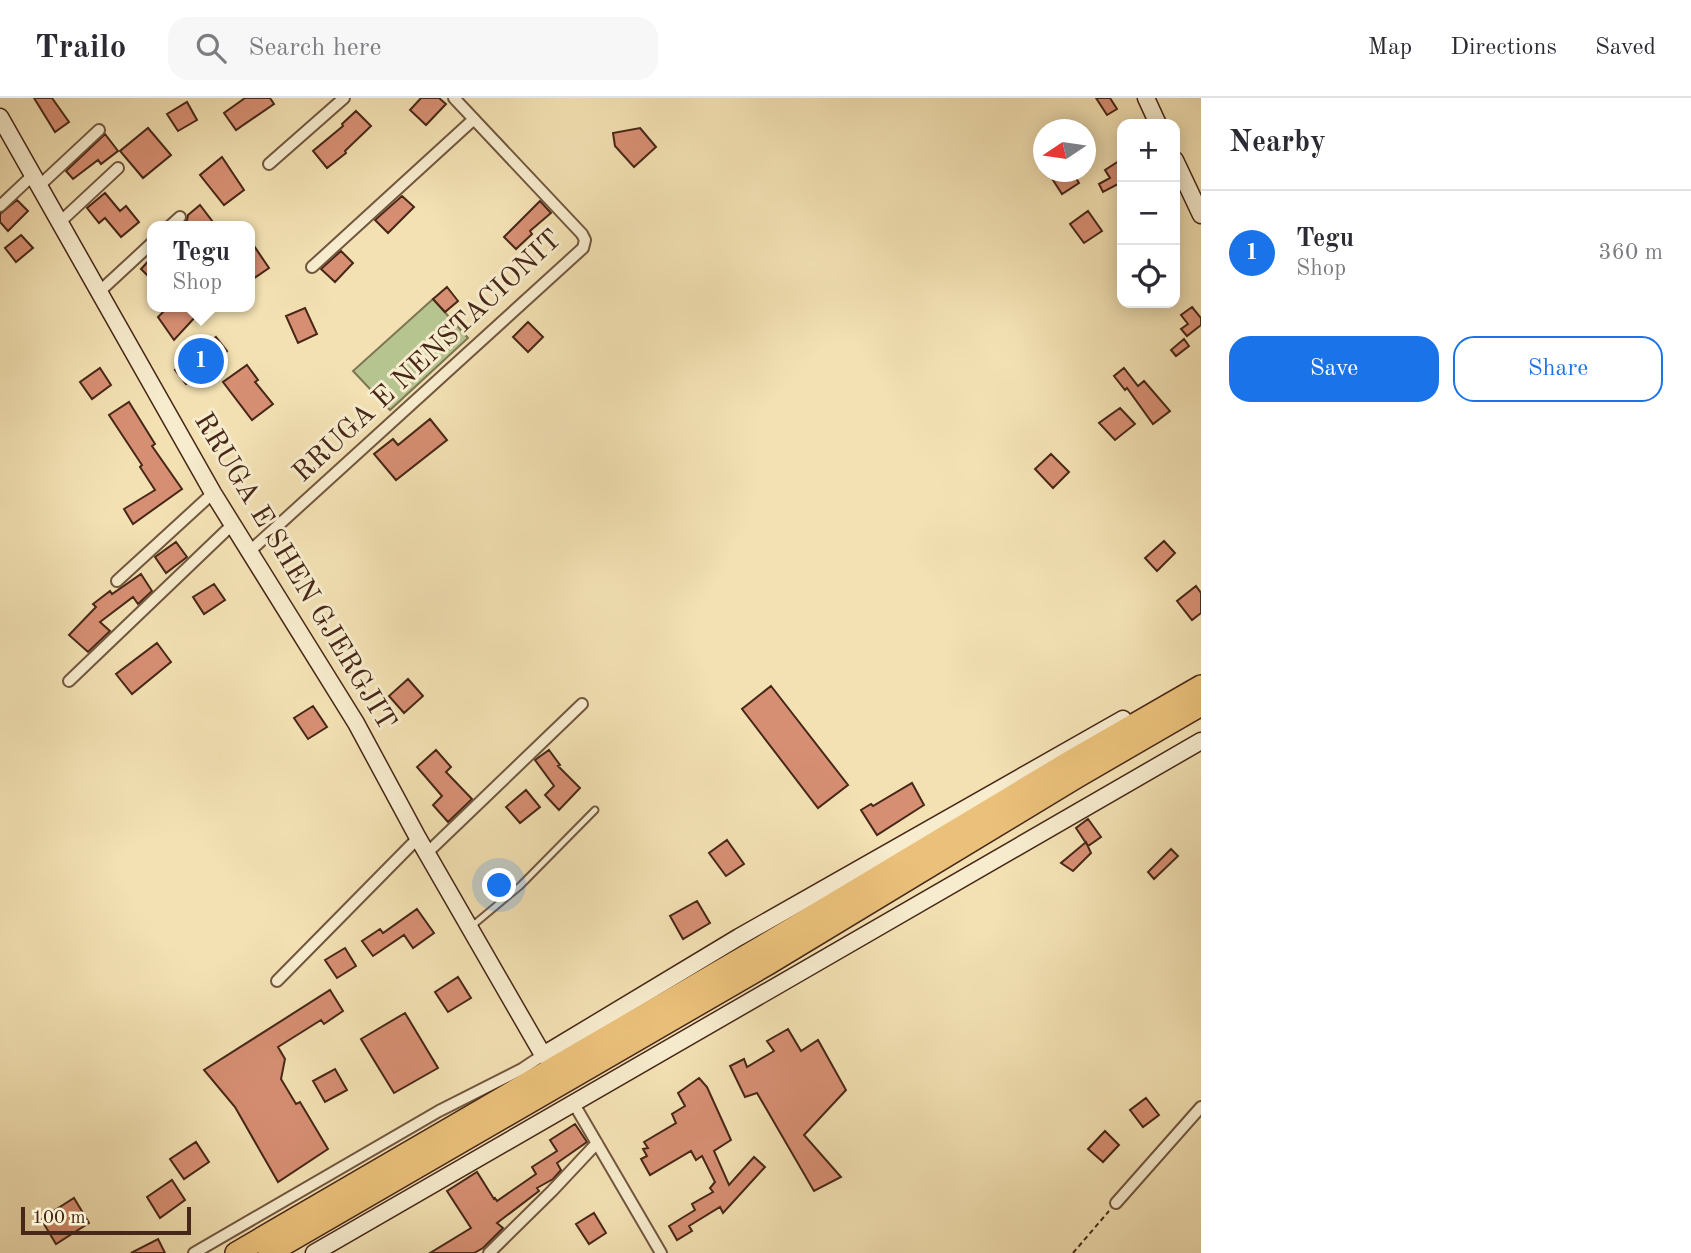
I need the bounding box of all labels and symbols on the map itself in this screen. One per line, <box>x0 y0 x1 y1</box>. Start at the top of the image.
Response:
north arrow <box>1033 119 1096 182</box>
street label: RRUGA E NENSTACIONIT <box>288 226 568 488</box>
pin: 1 <box>178 335 224 387</box>
street label: RRUGA E SHEN GJERGJIT <box>188 408 400 736</box>
your location <box>482 868 516 902</box>
scale bar <box>21 1204 191 1236</box>

